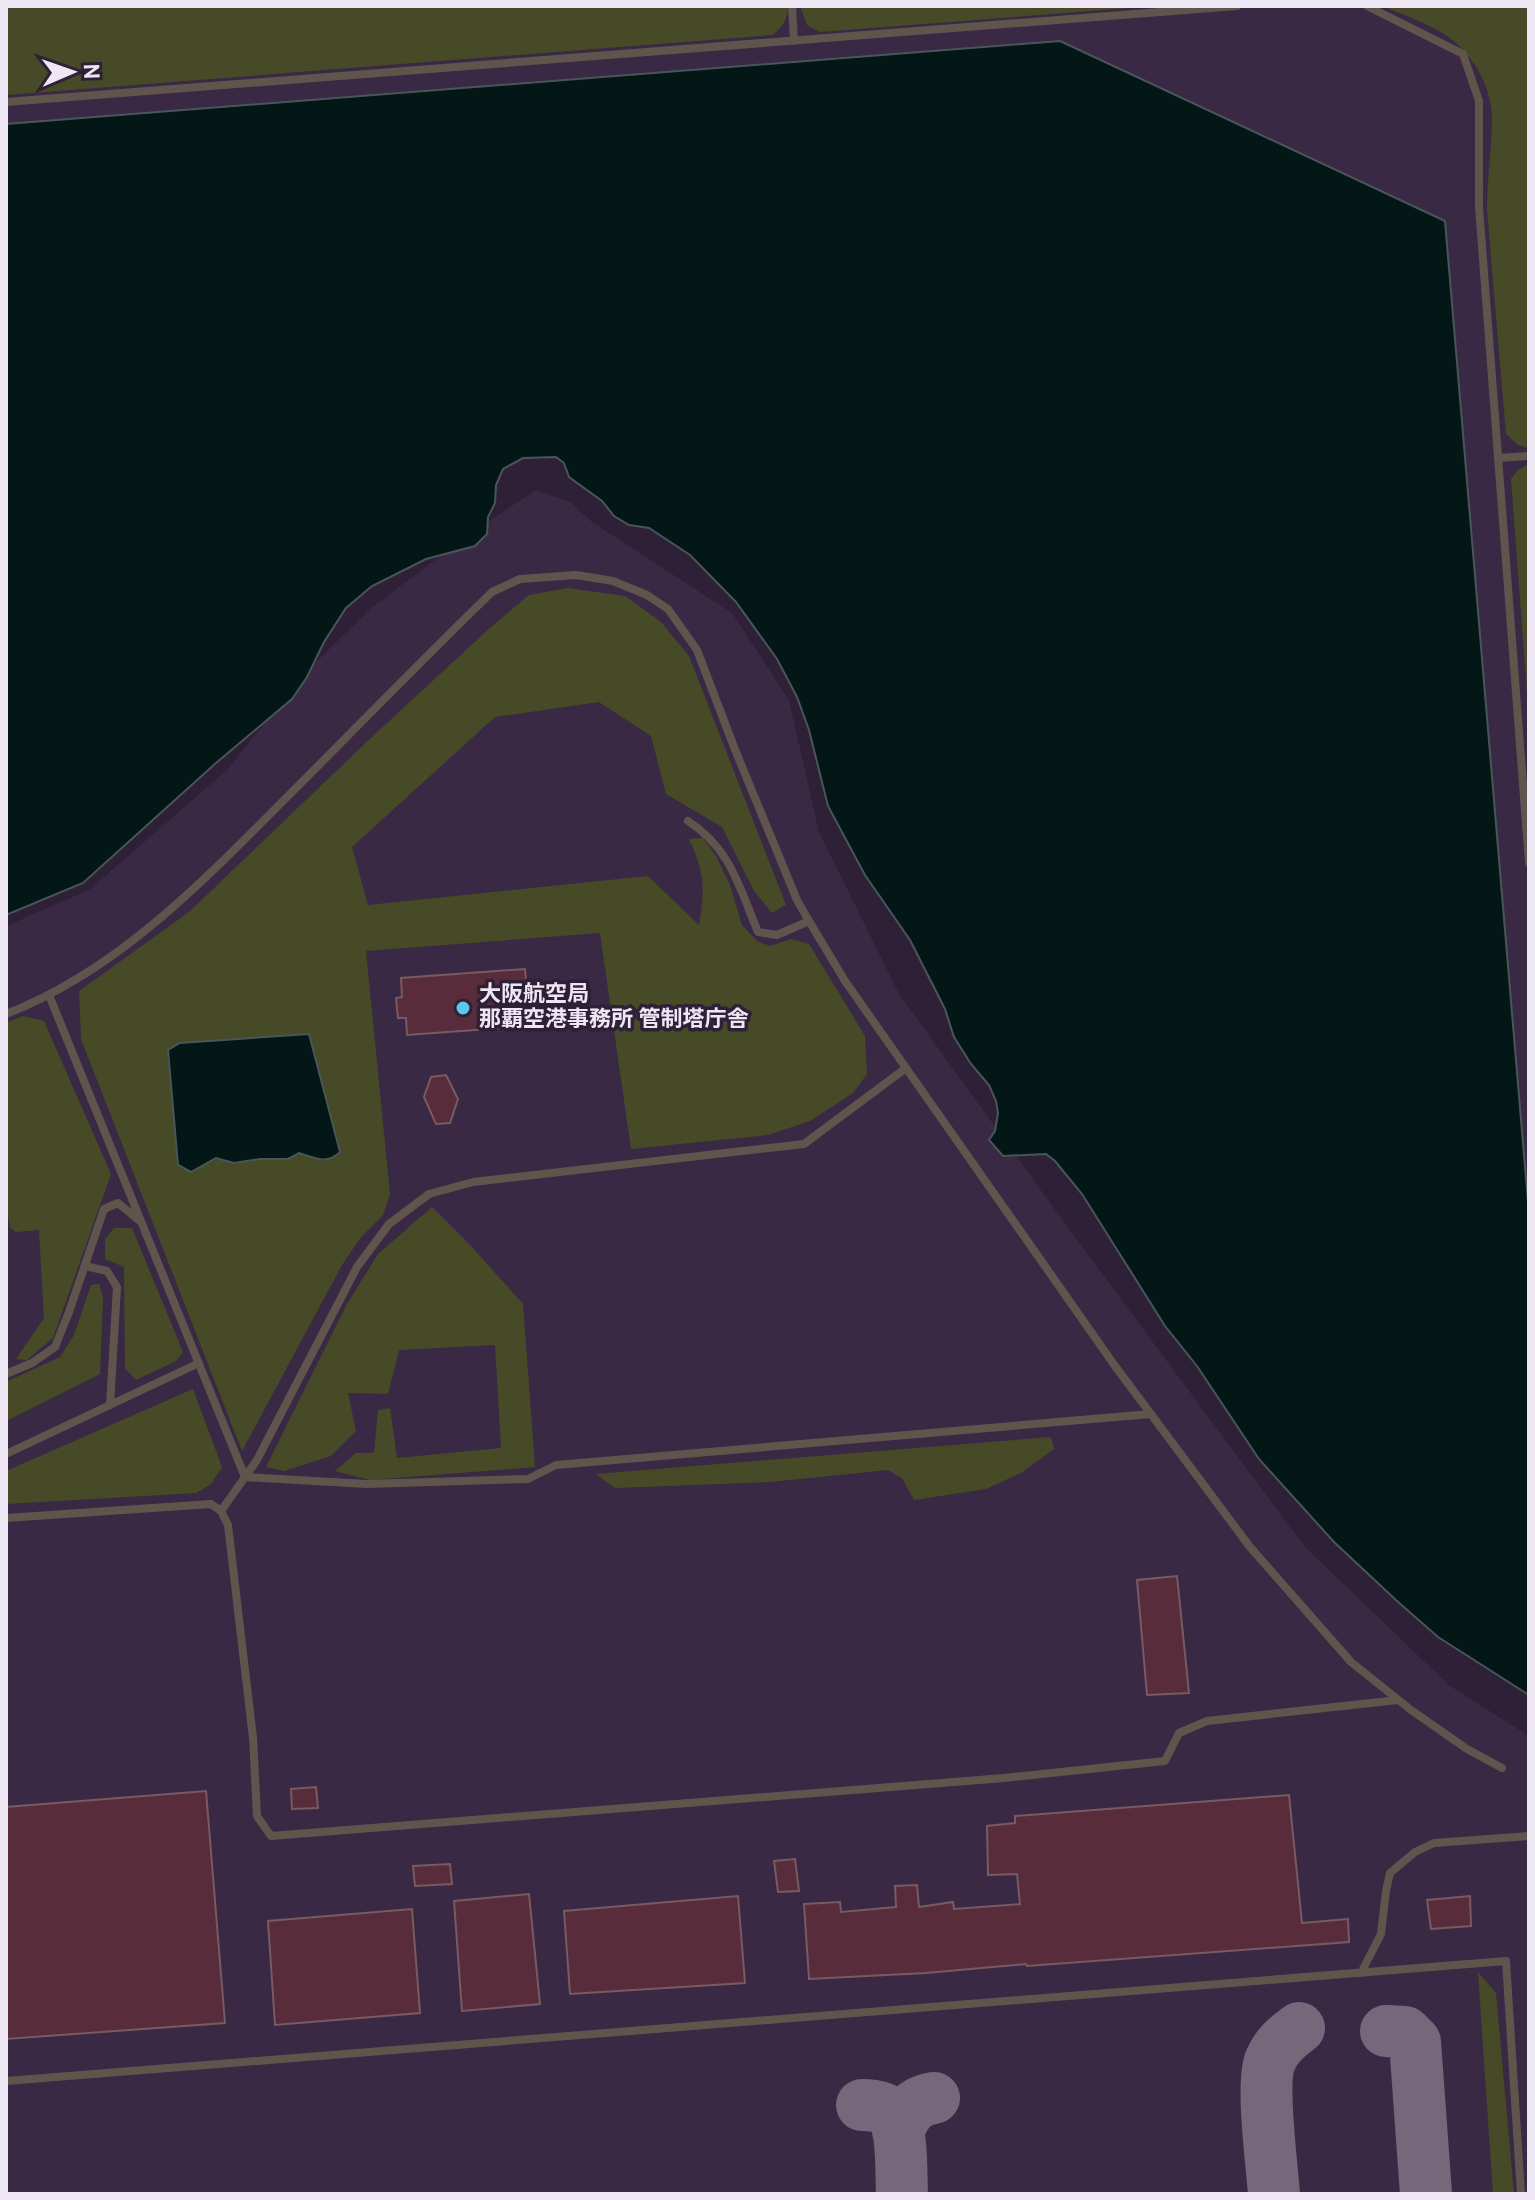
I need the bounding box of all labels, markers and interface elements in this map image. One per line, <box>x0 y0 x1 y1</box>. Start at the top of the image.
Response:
north arrow <box>32 32 112 112</box>
text: N <box>76 63 103 80</box>
place label: 大阪航空局 那覇空港事務所 管制塔庁舎 <box>479 982 749 1034</box>
marker: 大阪航空局 那覇空港事務所 管制塔庁舎 <box>454 999 472 1017</box>

